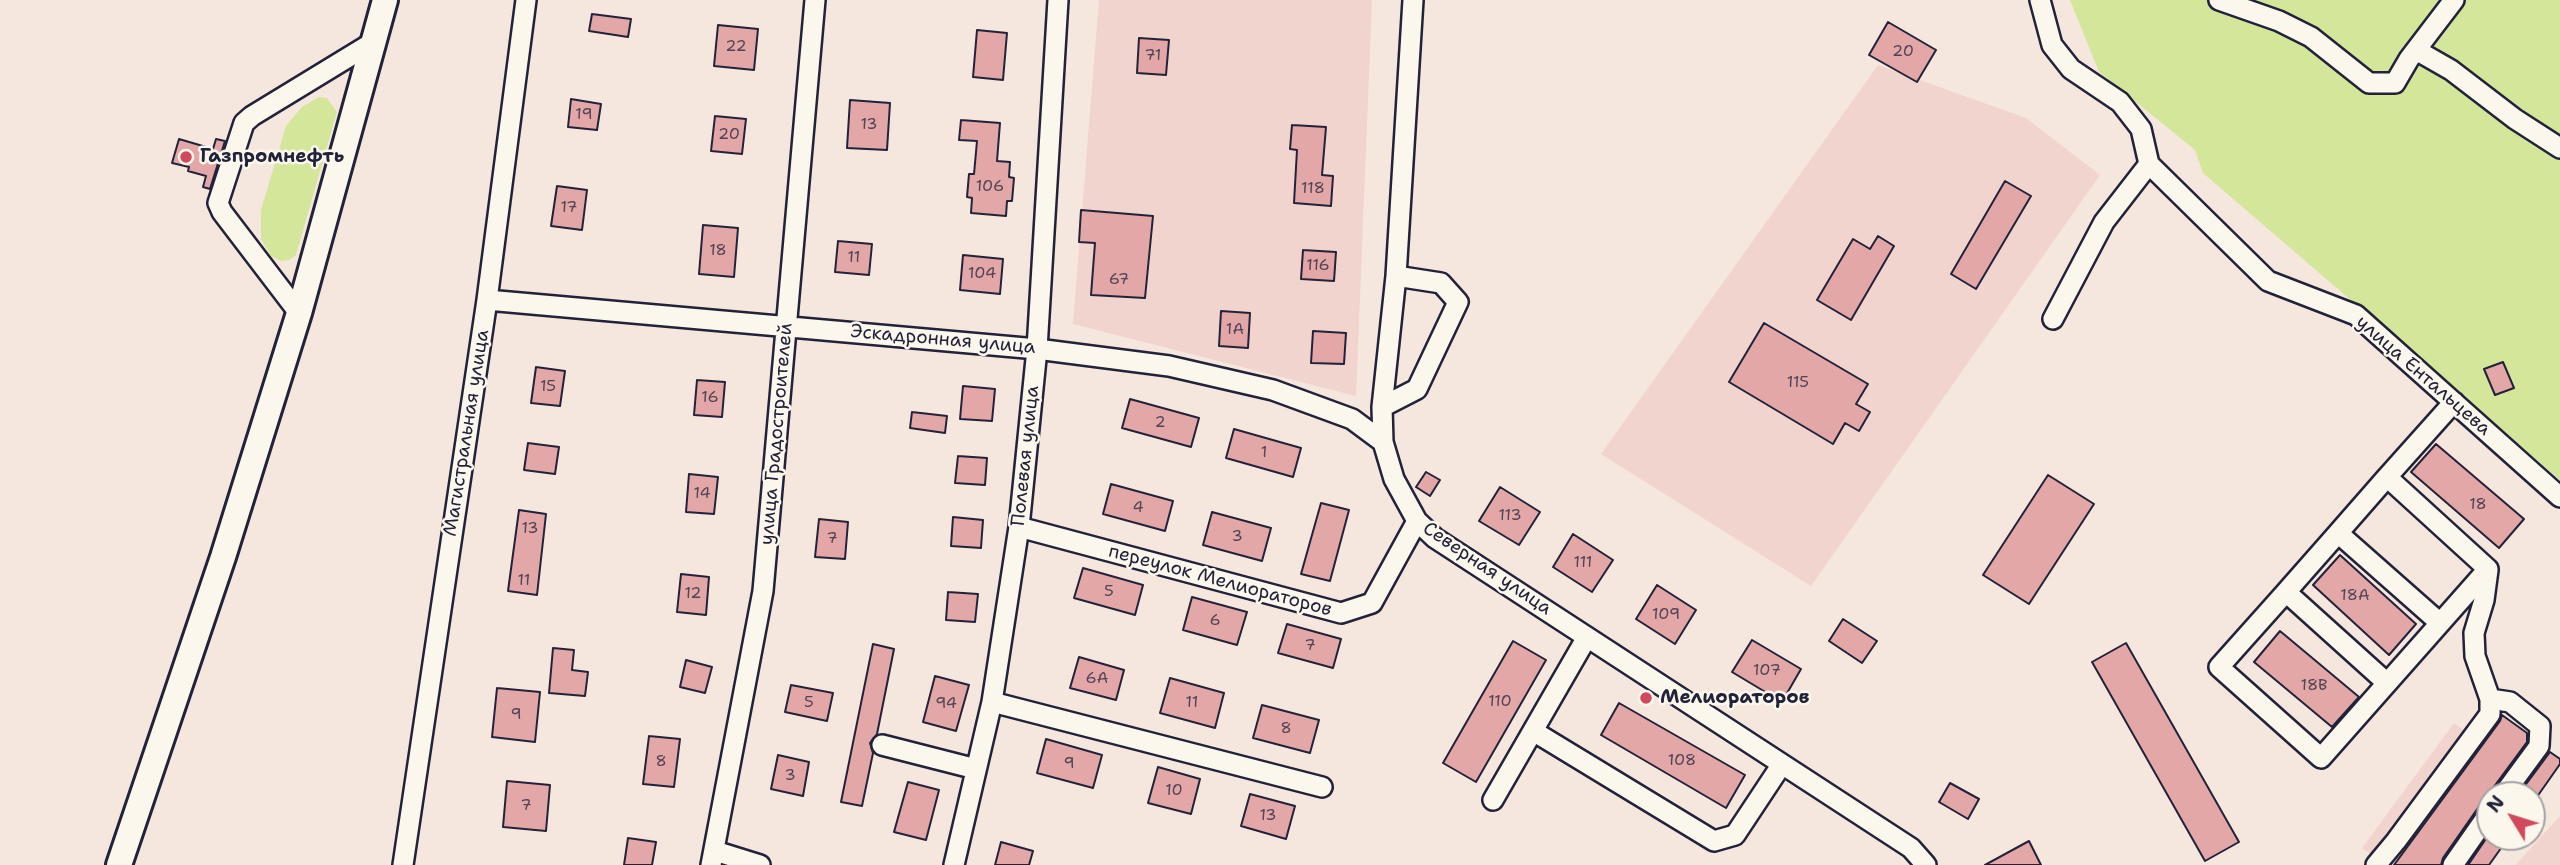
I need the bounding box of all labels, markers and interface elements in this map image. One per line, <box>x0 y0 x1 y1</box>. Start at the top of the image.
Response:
house number: 22 <box>725 37 747 57</box>
house number: 20 <box>1892 42 1914 62</box>
house number: 71 <box>1144 46 1162 66</box>
house number: 19 <box>575 105 593 125</box>
house number: 13 <box>860 115 878 135</box>
house number: 20 <box>718 125 740 145</box>
place label: Газпромнефть <box>200 146 344 168</box>
marker: Газпромнефть <box>178 149 194 165</box>
house number: 106 <box>976 177 1004 197</box>
house number: 118 <box>1301 179 1325 199</box>
house number: 17 <box>560 198 578 218</box>
house number: 18 <box>709 241 727 261</box>
house number: 11 <box>848 248 860 268</box>
house number: 116 <box>1306 256 1330 276</box>
house number: 104 <box>968 264 996 284</box>
house number: 67 <box>1109 270 1129 290</box>
street label: улица Ентальцева <box>2351 311 2495 441</box>
house number: 1А <box>1226 320 1244 340</box>
street label: Эскадронная улица <box>849 321 1037 359</box>
street label: улица Градостроителей <box>756 322 798 546</box>
street label: Магистральная улица <box>439 328 495 538</box>
house number: 115 <box>1787 373 1809 393</box>
house number: 15 <box>540 377 556 397</box>
street label: Полевая улица <box>1007 385 1045 527</box>
house number: 16 <box>701 388 719 408</box>
house number: 2 <box>1154 413 1166 433</box>
house number: 1 <box>1261 443 1267 463</box>
house number: 14 <box>693 484 711 504</box>
house number: 18 <box>2469 495 2487 515</box>
house number: 4 <box>1132 498 1144 518</box>
house number: 113 <box>1498 506 1522 526</box>
street label: Северная улица <box>1418 517 1556 621</box>
house number: 13 <box>521 519 539 539</box>
house number: 3 <box>1231 527 1243 547</box>
house number: 7 <box>826 529 838 549</box>
street label: переулок Мелиораторов <box>1106 540 1334 622</box>
house number: 111 <box>1574 553 1592 573</box>
house number: 11 <box>518 571 530 591</box>
house number: 5 <box>1104 582 1114 602</box>
house number: 12 <box>684 584 702 604</box>
house number: 18А <box>2340 586 2370 606</box>
house number: 109 <box>1652 605 1680 625</box>
house number: 6 <box>1209 611 1221 631</box>
house number: 7 <box>1304 636 1316 656</box>
house number: 107 <box>1753 661 1781 681</box>
house number: 6А <box>1086 669 1108 689</box>
house number: 18В <box>2300 676 2328 696</box>
place label: Мелиораторов <box>1660 687 1809 709</box>
marker: Мелиораторов <box>1638 690 1654 706</box>
house number: 110 <box>1488 692 1512 712</box>
house number: 5 <box>804 693 814 713</box>
house number: 11 <box>1186 693 1198 713</box>
house number: 94 <box>935 694 957 714</box>
house number: 9 <box>510 705 522 725</box>
house number: 8 <box>1280 719 1292 739</box>
house number: 108 <box>1668 751 1696 771</box>
house number: 8 <box>655 752 667 772</box>
house number: 9 <box>1063 754 1075 774</box>
house number: 3 <box>784 766 796 786</box>
house number: 10 <box>1165 781 1183 801</box>
north arrow <box>2476 781 2546 851</box>
text: N <box>2481 790 2510 818</box>
house number: 7 <box>520 796 532 816</box>
house number: 13 <box>1259 806 1277 826</box>

